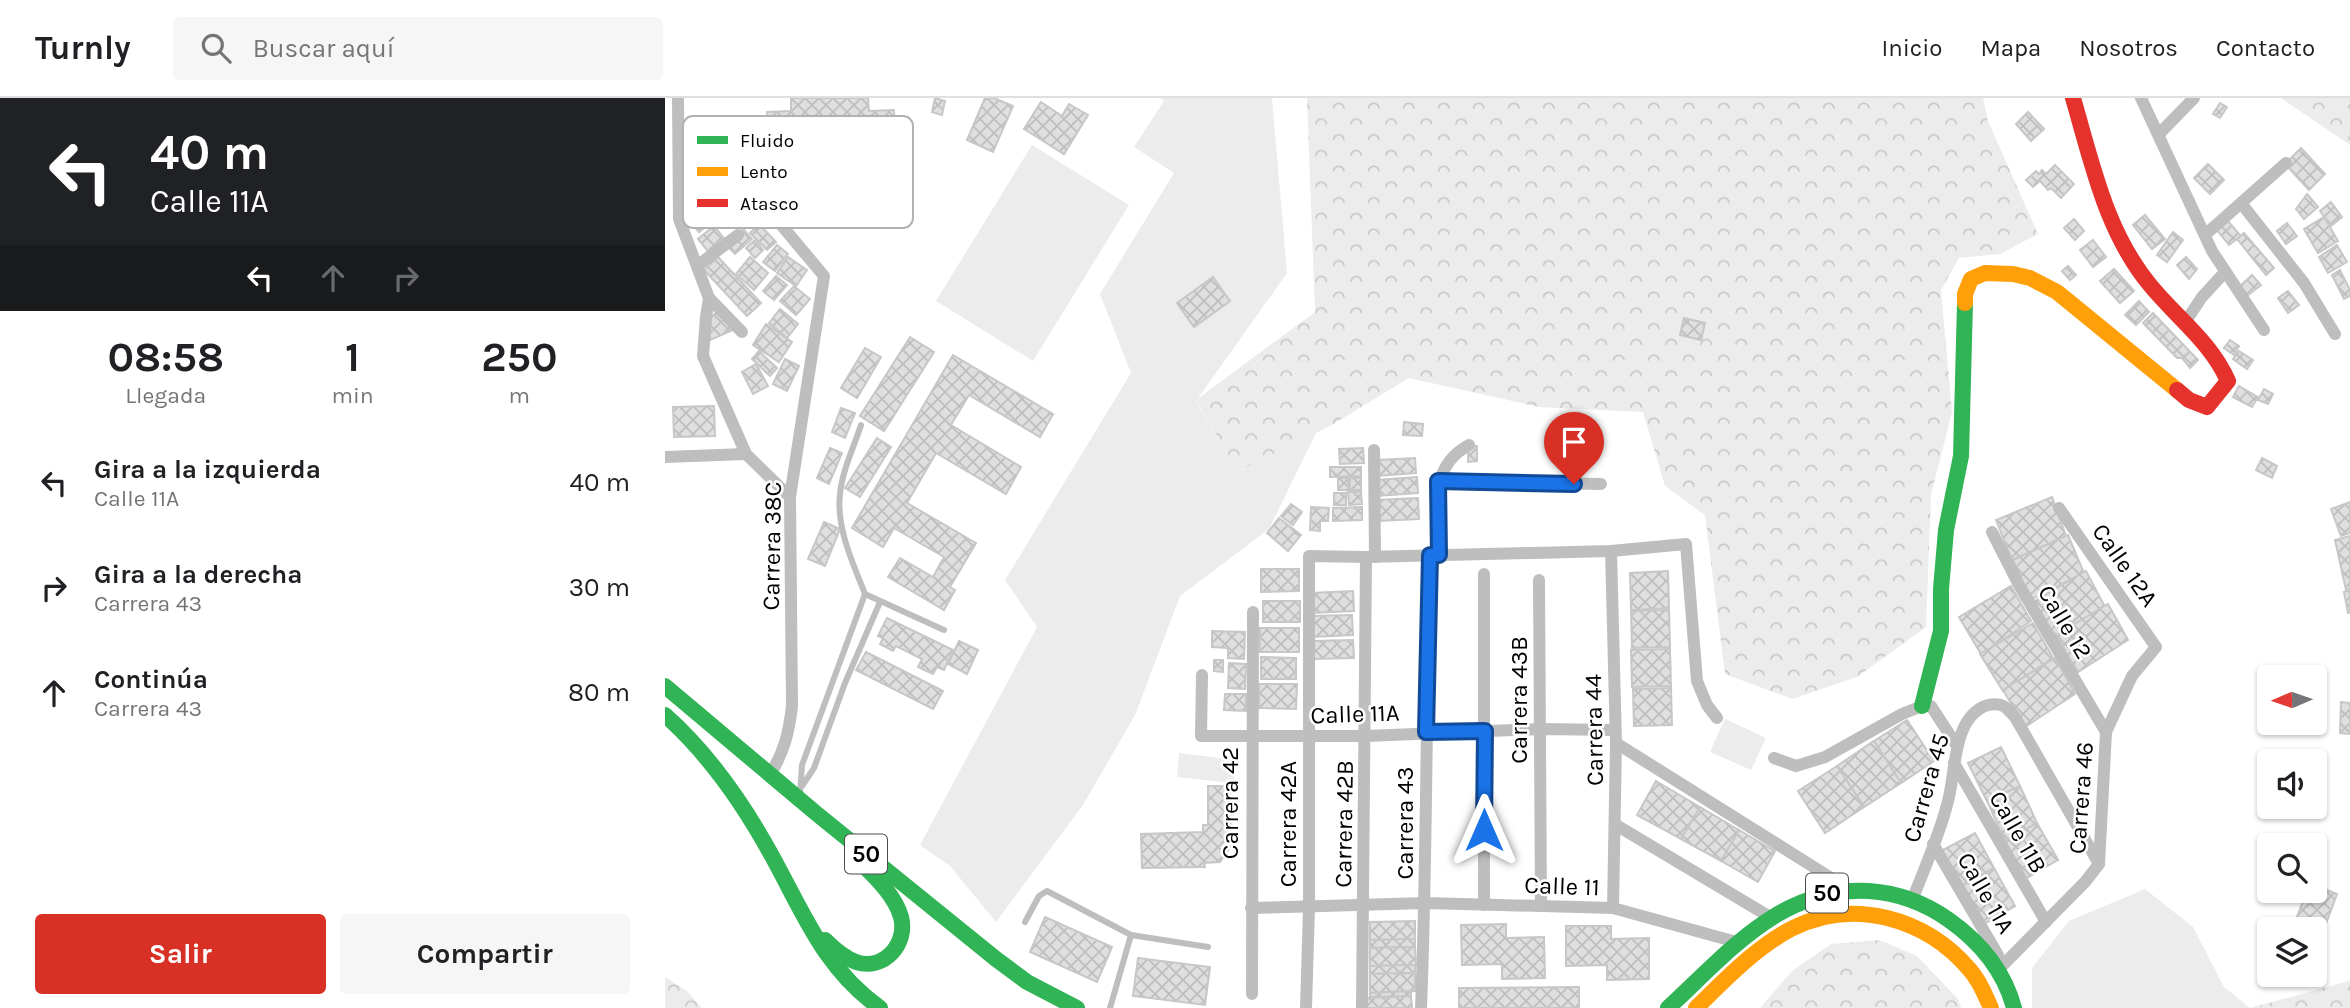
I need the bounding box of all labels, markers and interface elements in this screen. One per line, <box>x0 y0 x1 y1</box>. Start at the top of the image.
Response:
search box <box>173 17 663 80</box>
text: Turnly <box>35 29 131 67</box>
icon: search <box>197 29 235 67</box>
text: Buscar aquí <box>253 33 395 64</box>
text: Inicio <box>1881 34 1942 62</box>
text: Mapa <box>1980 34 2041 62</box>
text: Nosotros <box>2079 34 2178 62</box>
text: Contacto <box>2216 34 2315 62</box>
legend <box>683 116 913 228</box>
text: 40 m <box>150 124 269 181</box>
icon: left <box>35 126 126 217</box>
text: Fluido <box>740 130 794 152</box>
text: Lento <box>740 161 788 183</box>
text: Calle 11A <box>150 183 269 220</box>
text: Atasco <box>740 193 799 215</box>
icon: left <box>241 259 279 297</box>
icon: ahead <box>314 259 352 297</box>
icon: right <box>387 259 425 297</box>
text: 08:58 <box>107 332 224 382</box>
text: 1 <box>345 332 360 382</box>
text: 250 <box>481 332 558 382</box>
text: Llegada <box>125 382 206 409</box>
text: min <box>331 382 374 409</box>
text: m <box>509 382 530 409</box>
pin <box>1544 412 1604 484</box>
icon: arrive <box>1555 423 1593 461</box>
text: Gira a la izquierda <box>94 454 321 485</box>
icon: left <box>35 464 73 502</box>
text: 40 m <box>570 467 630 498</box>
street label: Carrera 38C <box>757 481 787 611</box>
text: Calle 11A <box>94 485 179 512</box>
street label: Calle 12A <box>2086 518 2164 612</box>
text: Gira a la derecha <box>94 559 303 590</box>
icon: right <box>35 569 73 607</box>
text: 30 m <box>569 572 630 603</box>
street label: Calle 12 <box>2032 580 2098 664</box>
text: Carrera 43 <box>94 590 202 617</box>
street label: Carrera 43B <box>1505 636 1533 764</box>
text: Continúa <box>94 664 208 695</box>
north arrow <box>2257 665 2327 735</box>
map controls <box>2257 665 2327 987</box>
icon: ahead <box>35 674 73 712</box>
street label: Carrera 44 <box>1579 674 1609 786</box>
text: 80 m <box>568 677 630 708</box>
text: Carrera 43 <box>94 695 202 722</box>
street label: Calle 11A <box>1310 698 1400 730</box>
street label: Carrera 45 <box>1897 730 1955 846</box>
street label: Carrera 46 <box>2063 741 2099 855</box>
street label: Carrera 42 <box>1216 747 1244 859</box>
button: sound <box>2257 749 2327 819</box>
street label: Carrera 42B <box>1329 760 1359 888</box>
street label: Carrera 42A <box>1274 761 1302 887</box>
street label: Carrera 43 <box>1391 767 1419 879</box>
street label: Calle 11B <box>1983 786 2053 878</box>
position arrow <box>1447 793 1521 867</box>
button: search <box>2257 833 2327 903</box>
road number: 50 <box>845 834 887 874</box>
street label: Calle 11A <box>1952 847 2020 939</box>
street label: Calle 11 <box>1524 871 1600 901</box>
road number: 50 <box>1806 874 1848 912</box>
button: Salir <box>35 914 326 994</box>
button: Compartir <box>340 914 630 994</box>
button: layers <box>2257 917 2327 987</box>

